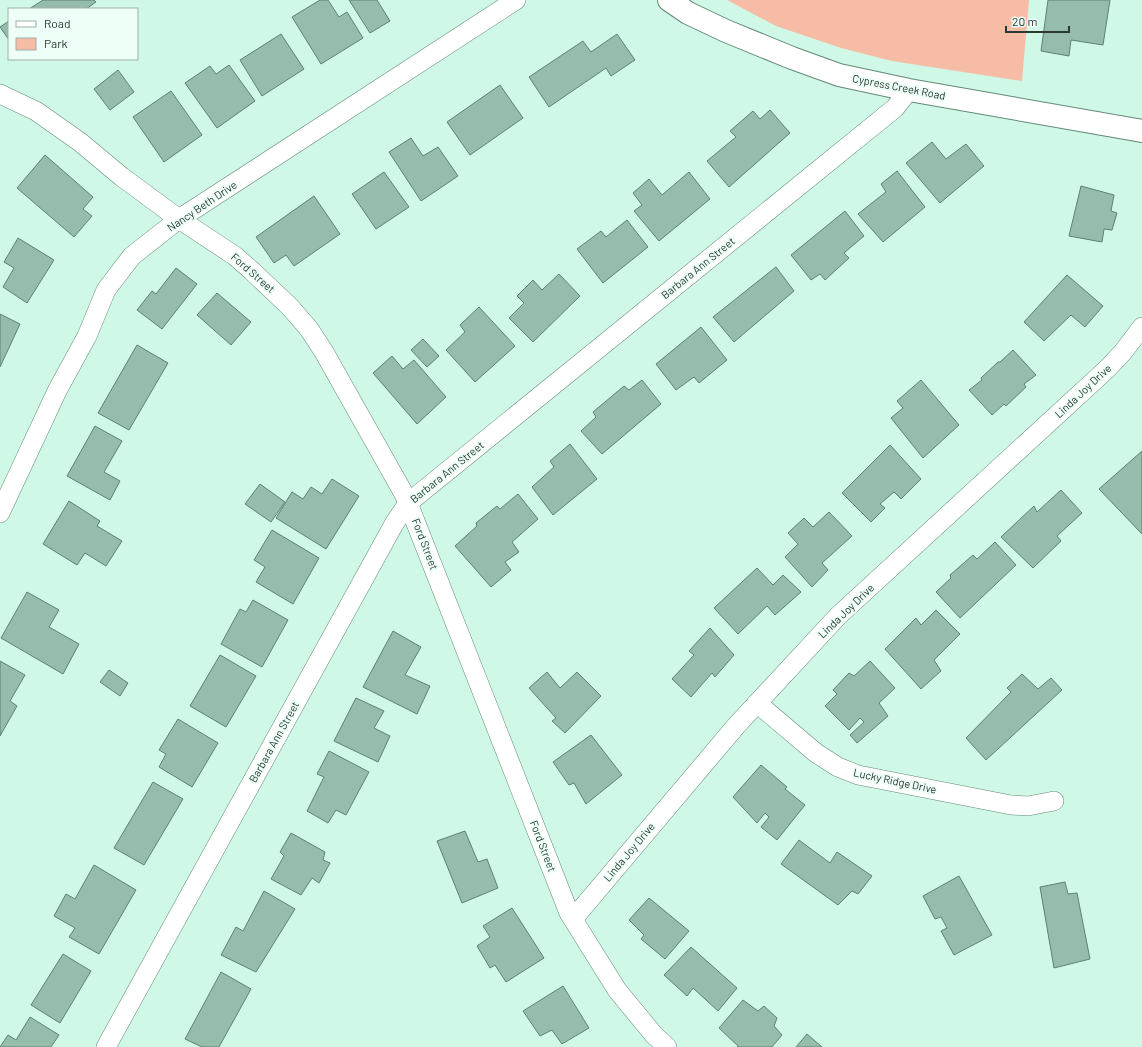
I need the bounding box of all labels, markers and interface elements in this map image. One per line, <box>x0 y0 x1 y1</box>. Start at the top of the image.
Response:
legend <box>8 8 138 60</box>
scale bar <box>1006 8 1069 34</box>
text: 20 m <box>1012 14 1038 28</box>
text: Road <box>44 16 71 30</box>
text: Park <box>44 36 68 50</box>
street label: Cypress Creek Road <box>851 71 947 102</box>
street label: Nancy Beth Drive <box>164 177 239 234</box>
street label: Barbara Ann Street <box>658 234 737 301</box>
street label: Ford Street <box>229 250 278 295</box>
street label: Linda Joy Drive <box>1052 361 1114 420</box>
street label: Barbara Ann Street <box>407 438 486 505</box>
street label: Ford Street <box>410 516 441 571</box>
street label: Linda Joy Drive <box>815 581 876 641</box>
street label: Barbara Ann Street <box>246 699 301 785</box>
street label: Lucky Ridge Drive <box>852 765 938 796</box>
street label: Ford Street <box>528 818 559 873</box>
street label: Linda Joy Drive <box>600 820 657 884</box>

